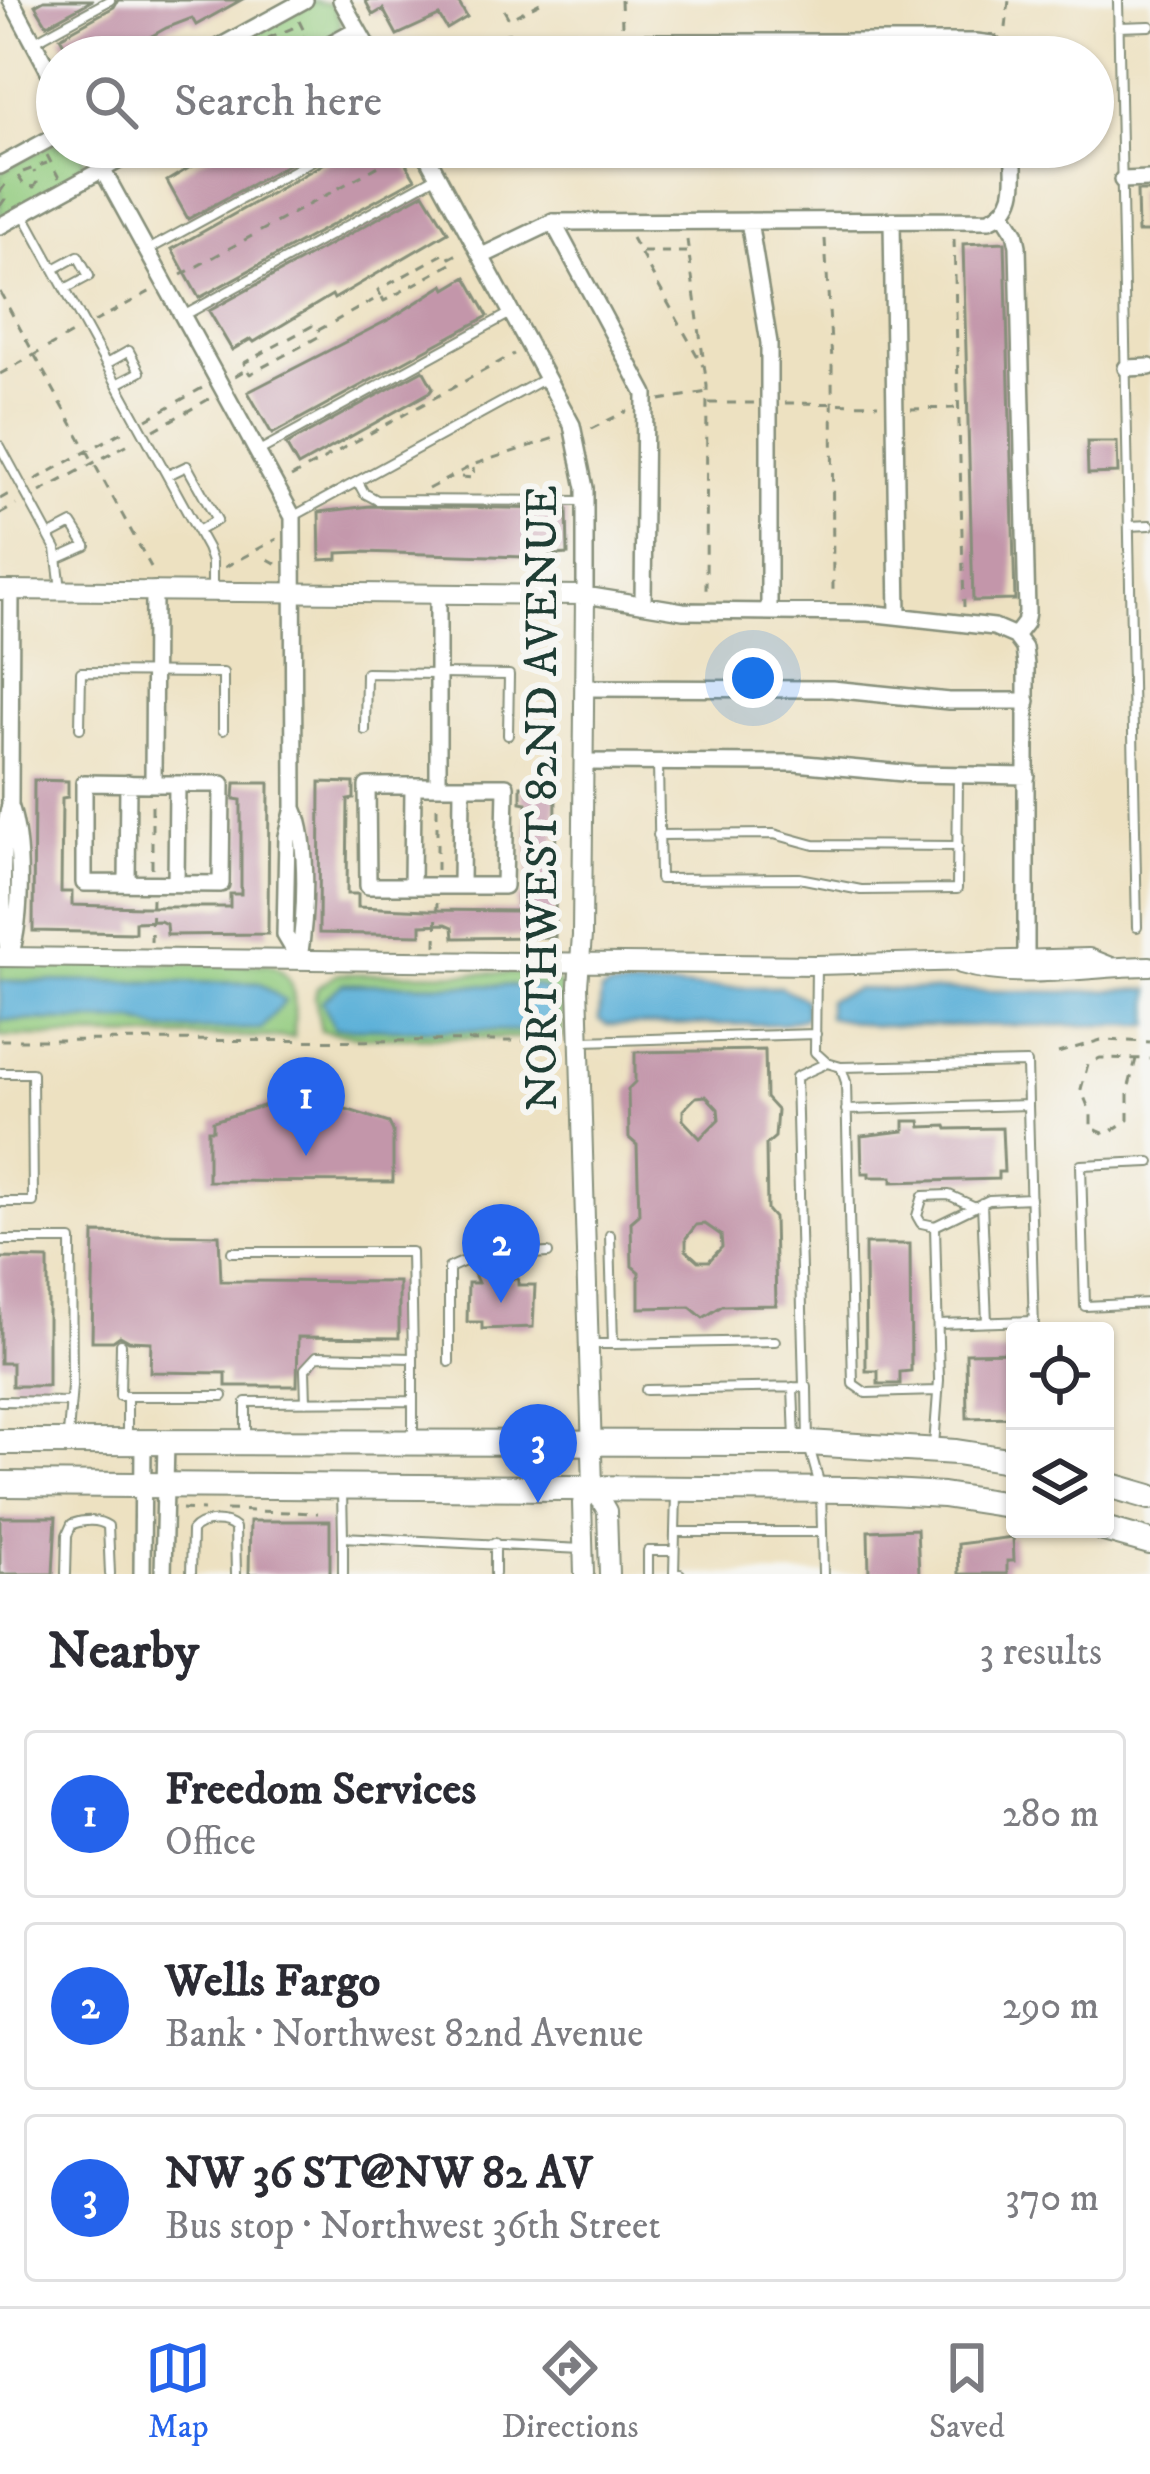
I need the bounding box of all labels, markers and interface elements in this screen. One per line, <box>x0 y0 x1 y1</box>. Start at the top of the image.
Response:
search box <box>36 36 1114 168</box>
icon: search <box>78 69 144 135</box>
text: Search here <box>174 74 382 130</box>
street label: NORTHWEST 82ND AVENUE <box>515 485 571 1111</box>
your location <box>723 648 783 708</box>
pin: 1 <box>267 1057 345 1156</box>
pin: 2 <box>462 1204 540 1303</box>
map controls <box>1006 1322 1114 1538</box>
button: locate <box>1006 1322 1114 1430</box>
pin: 3 <box>499 1404 577 1503</box>
button: layers <box>1006 1430 1114 1538</box>
text: Nearby <box>48 1620 199 1684</box>
text: 3 results <box>979 1628 1102 1677</box>
text: Freedom Services <box>165 1762 476 1818</box>
text: 1 <box>83 1790 97 1839</box>
text: 280 m <box>1002 1790 1099 1839</box>
text: Office <box>165 1818 256 1867</box>
text: Wells Fargo <box>165 1954 380 2010</box>
text: 2 <box>80 1982 100 2031</box>
text: 290 m <box>1002 1982 1099 2031</box>
text: Bank · Northwest 82nd Avenue <box>165 2010 643 2059</box>
text: NW 36 ST@NW 82 AV <box>165 2146 592 2202</box>
text: 3 <box>83 2174 97 2223</box>
text: 370 m <box>1005 2174 1099 2223</box>
text: Bus stop · Northwest 36th Street <box>165 2202 661 2251</box>
tab: Map <box>145 2335 211 2448</box>
tab: Directions <box>502 2335 638 2448</box>
tab: Saved <box>929 2335 1005 2448</box>

